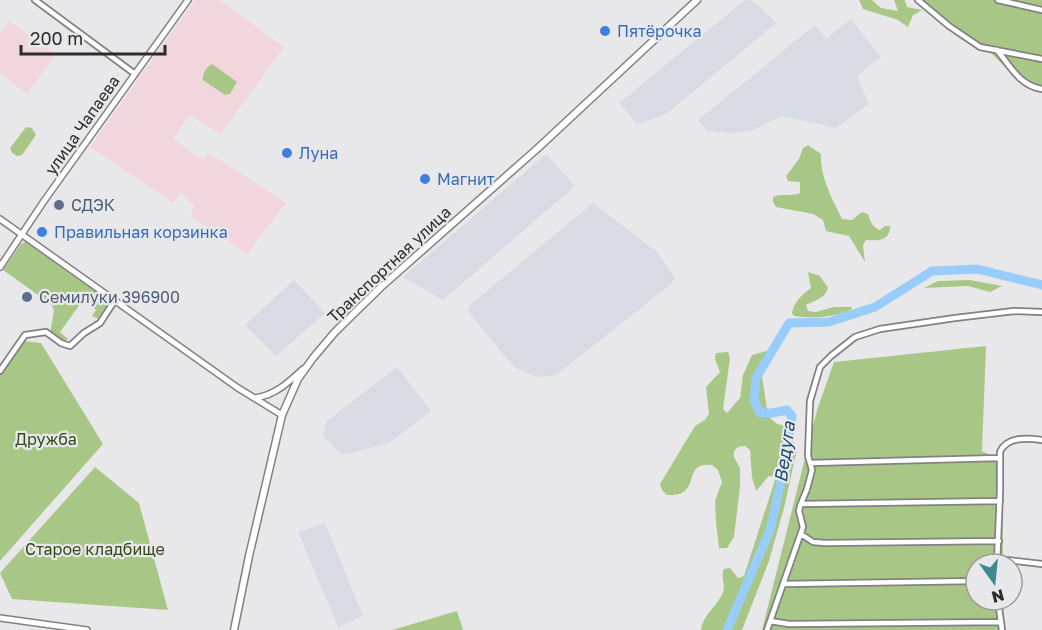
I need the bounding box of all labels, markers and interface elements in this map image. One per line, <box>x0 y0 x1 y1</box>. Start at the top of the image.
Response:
scale bar <box>21 18 165 56</box>
place label: Пятёрочка <box>617 21 701 41</box>
marker: Пятёрочка <box>598 24 612 38</box>
text: 200 m <box>30 27 83 49</box>
street label: улица Чапаева <box>40 71 124 179</box>
place label: Луна <box>299 143 338 163</box>
marker: Луна <box>280 146 294 160</box>
place label: Магнит <box>437 169 495 189</box>
marker: Магнит <box>418 172 432 186</box>
place label: СДЭК <box>71 195 115 215</box>
marker: СДЭК <box>52 198 66 212</box>
street label: Транспортная улица <box>323 202 455 326</box>
place label: Правильная корзинка <box>54 222 228 242</box>
marker: Правильная корзинка <box>35 225 49 239</box>
place label: Семилуки 396900 <box>39 287 180 307</box>
marker: Семилуки 396900 <box>20 290 34 304</box>
water label: Ведуга <box>769 419 799 484</box>
park label: Дружба <box>15 429 77 449</box>
park label: Старое кладбище <box>25 539 165 559</box>
north arrow <box>964 552 1024 612</box>
text: N <box>989 585 1006 608</box>

